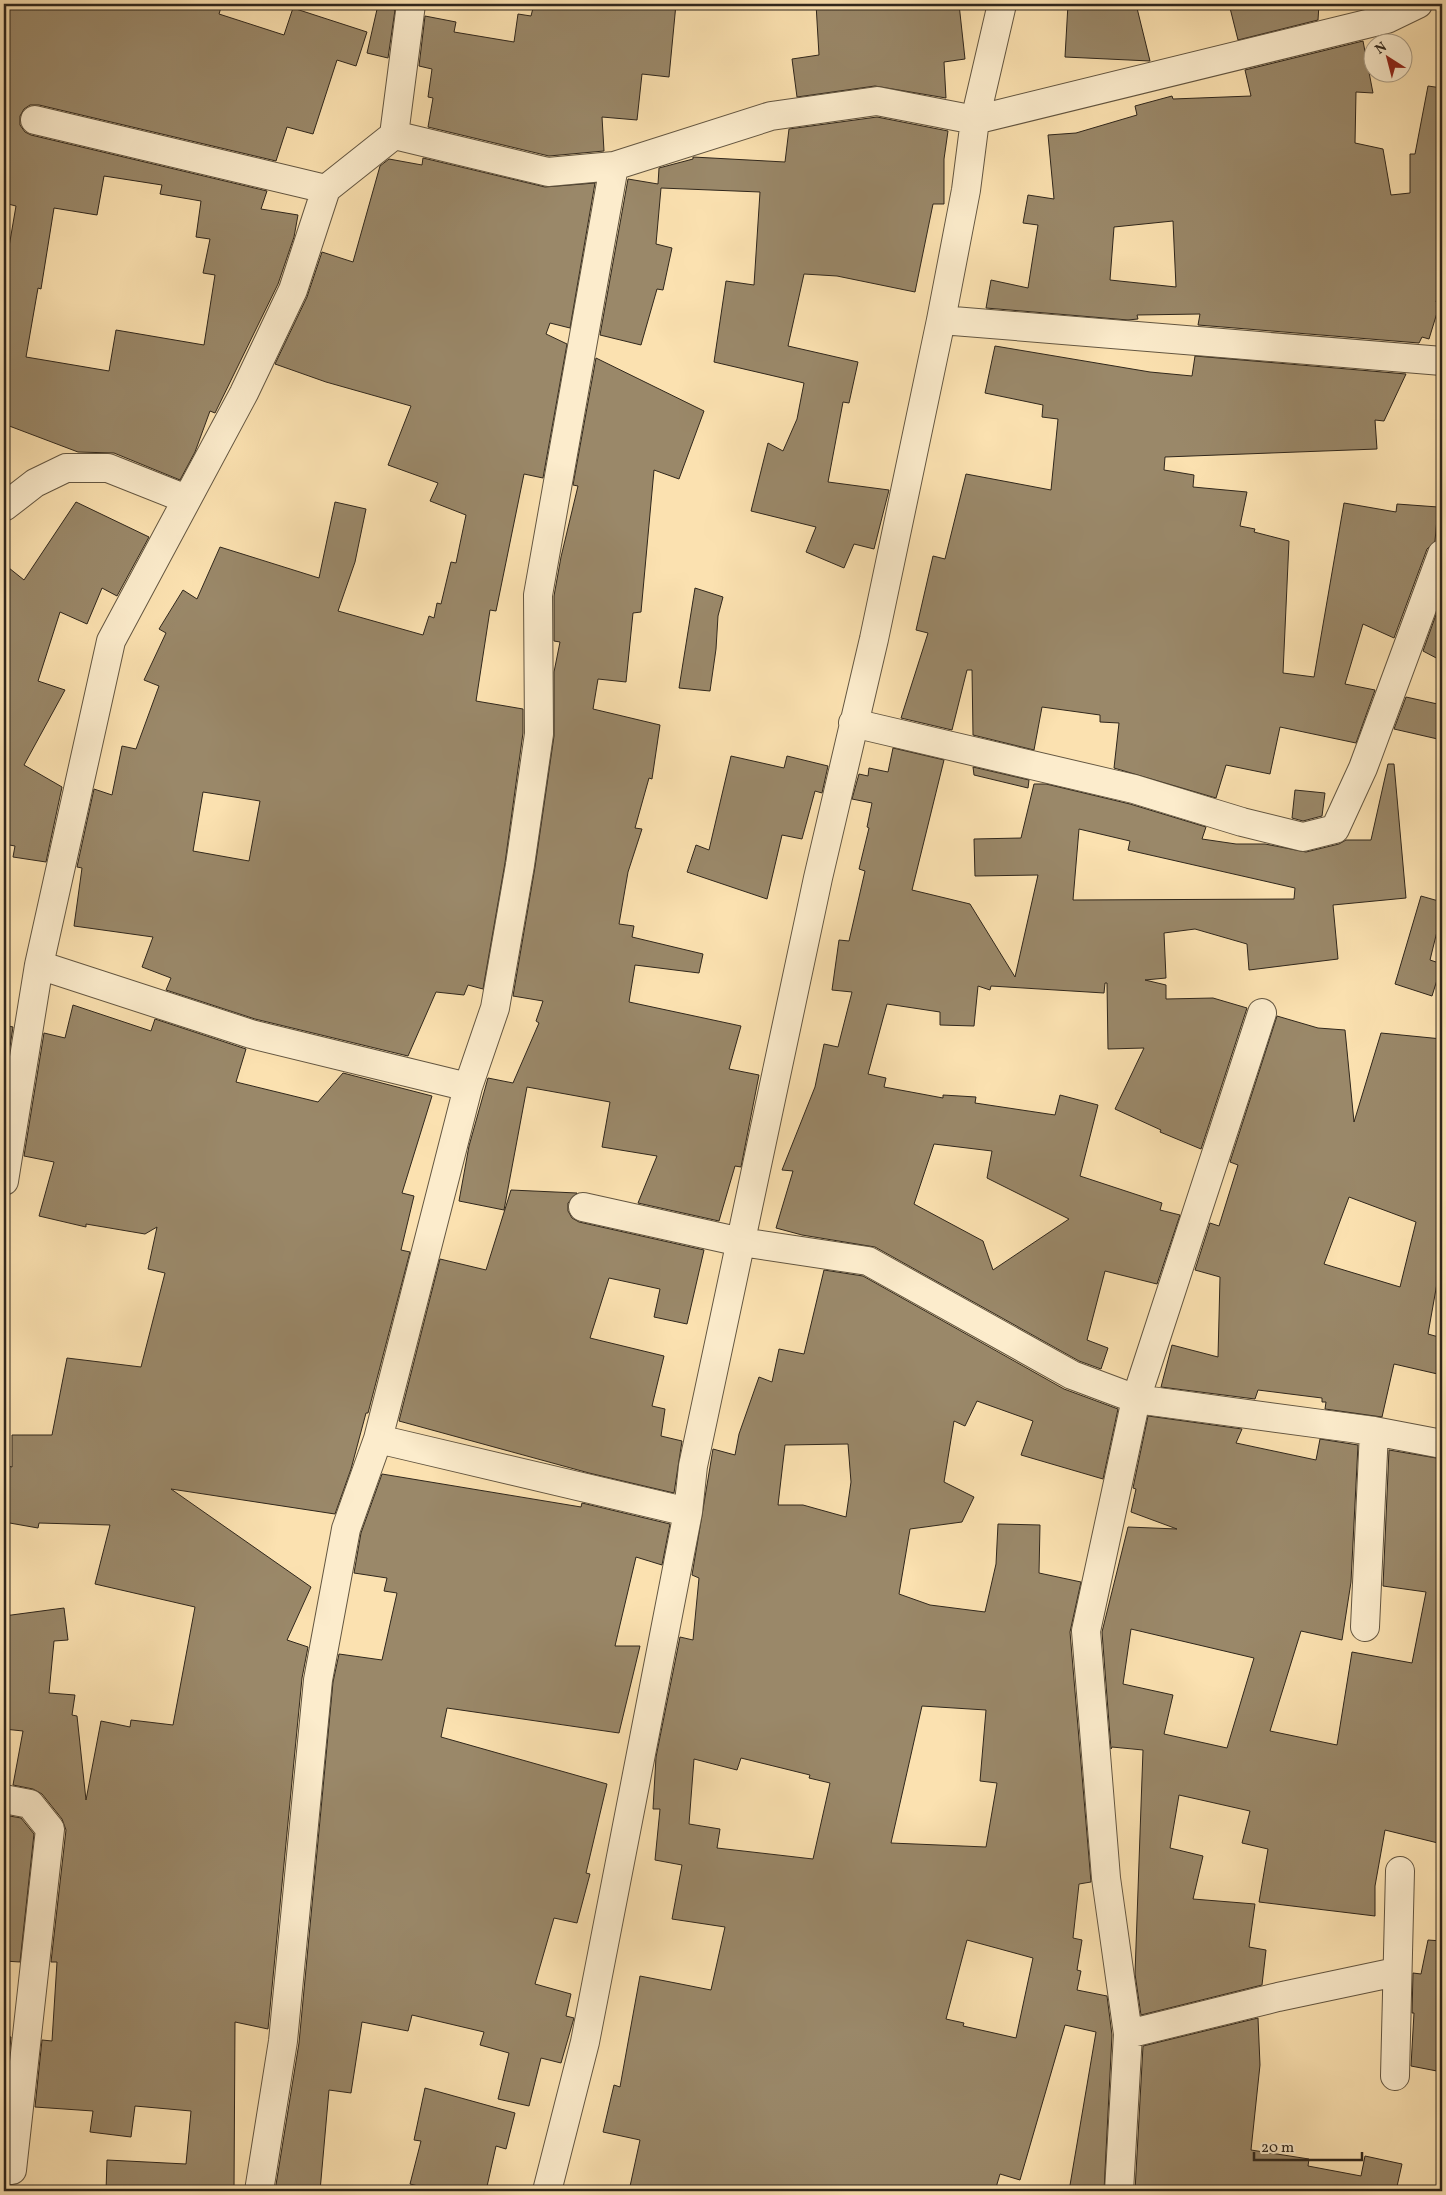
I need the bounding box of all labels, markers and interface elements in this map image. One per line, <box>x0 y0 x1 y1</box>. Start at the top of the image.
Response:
north arrow <box>1364 32 1414 82</box>
text: N <box>1372 38 1391 59</box>
scale bar <box>1254 2130 1361 2162</box>
text: 20 m <box>1261 2138 1294 2159</box>

